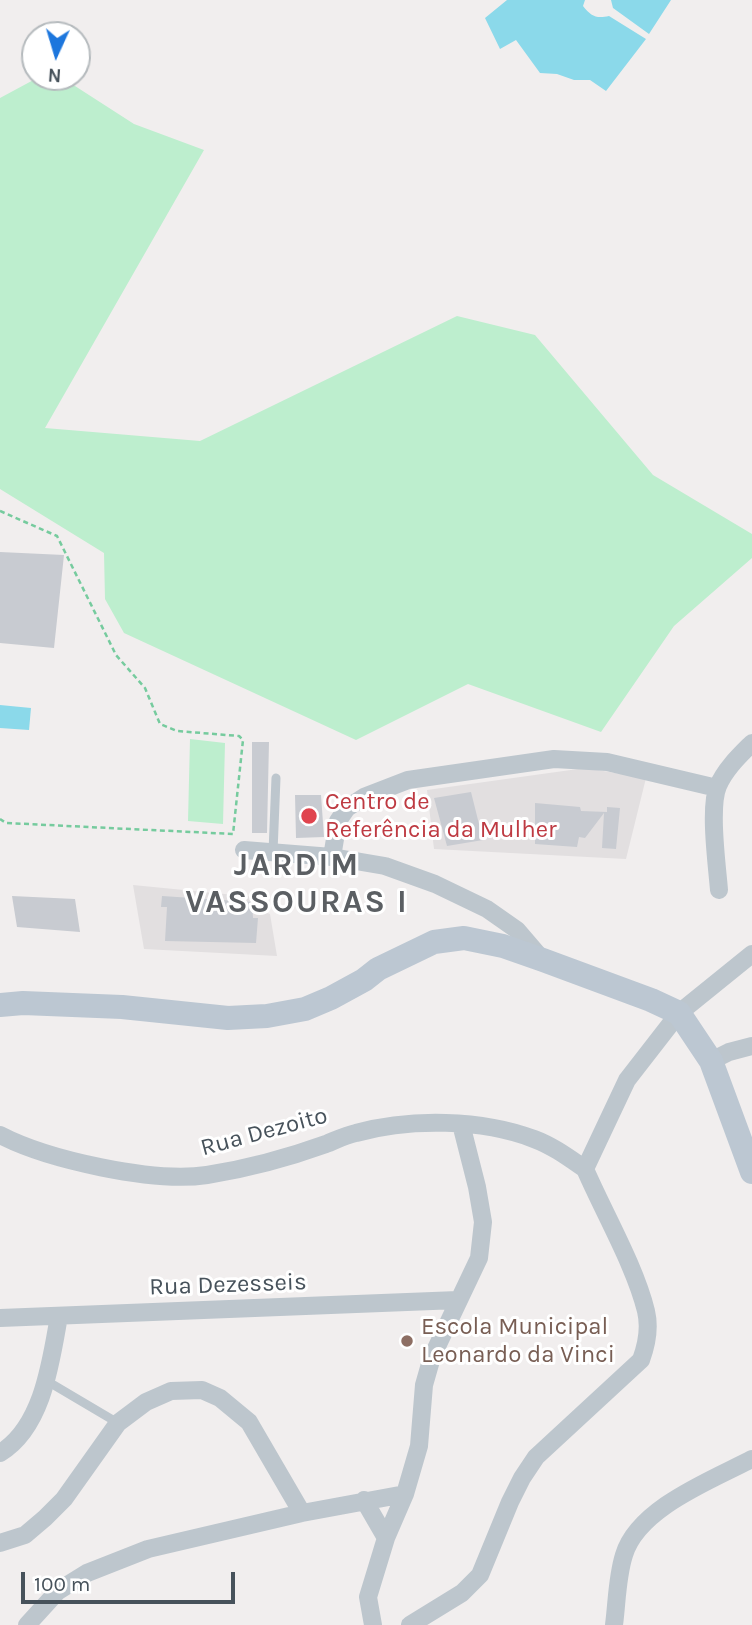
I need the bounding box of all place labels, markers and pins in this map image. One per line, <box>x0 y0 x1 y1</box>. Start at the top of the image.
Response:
place label: Centro de Referência da Mulher <box>325 788 557 844</box>
marker: Centro de Referência da Mulher <box>299 806 319 826</box>
place label: Escola Municipal Leonardo da Vinci <box>421 1313 615 1369</box>
marker: Escola Municipal Leonardo da Vinci <box>399 1333 415 1349</box>

